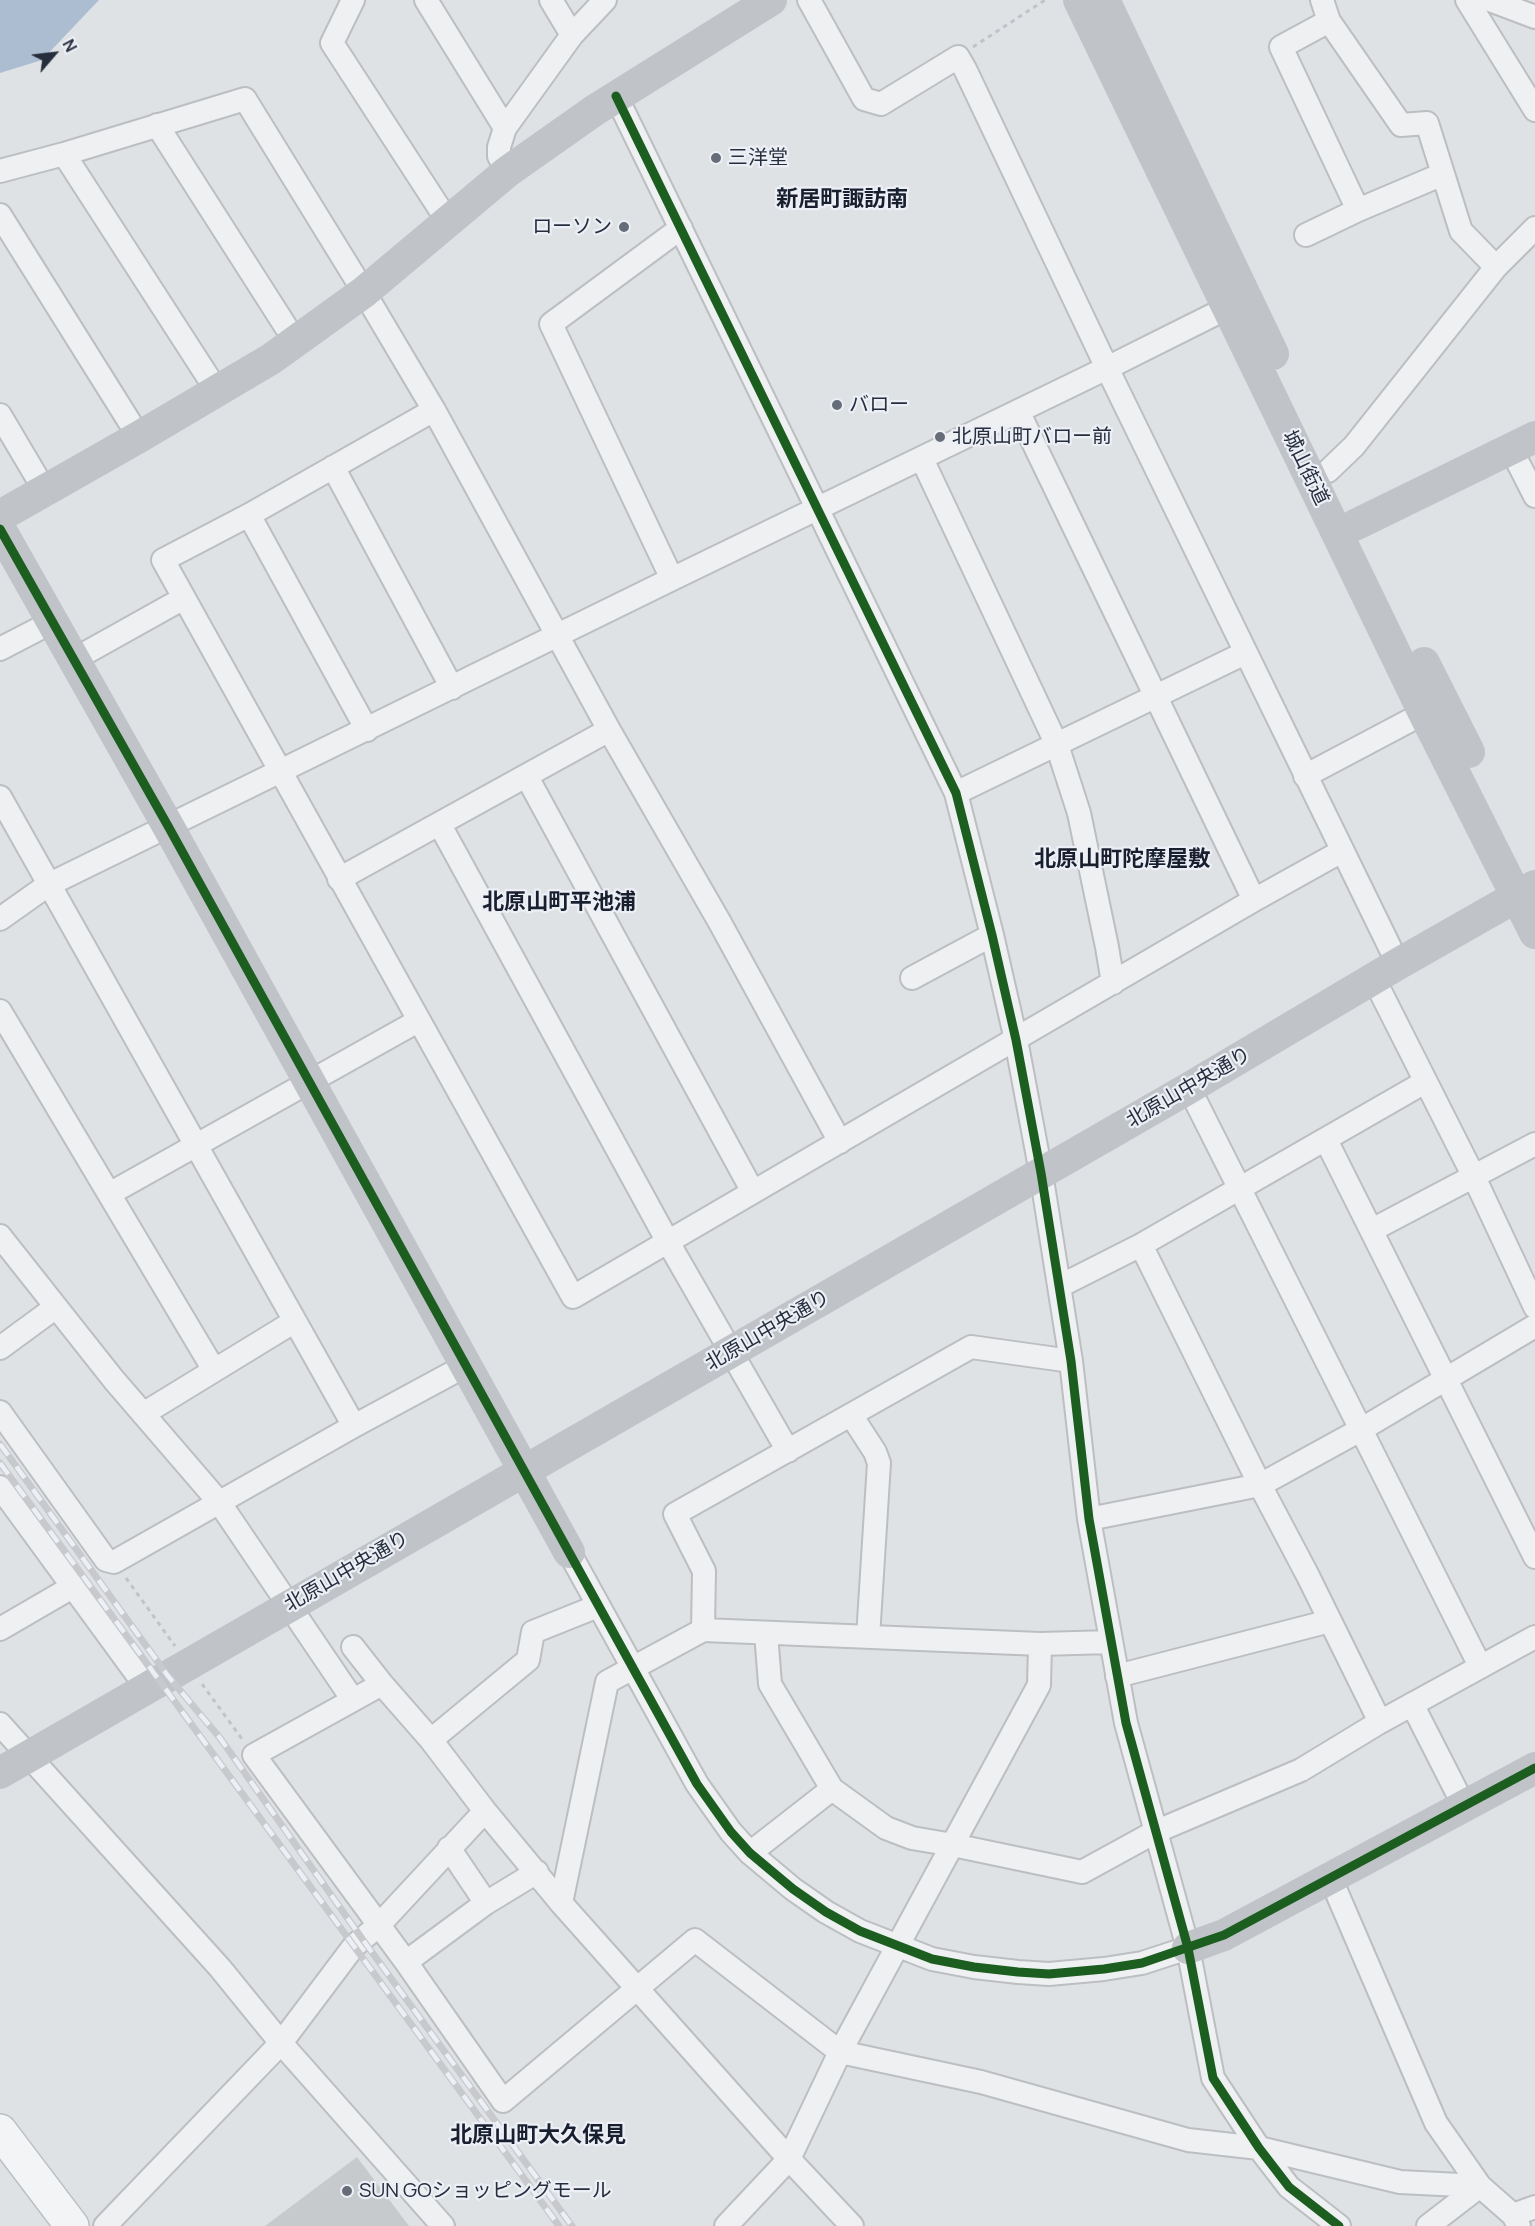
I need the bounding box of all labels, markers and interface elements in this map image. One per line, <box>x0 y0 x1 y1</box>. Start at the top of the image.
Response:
north arrow <box>24 24 84 84</box>
text: N <box>57 35 82 56</box>
place label: 三洋堂 <box>728 146 788 170</box>
marker: 三洋堂 <box>709 151 723 165</box>
district label: 新居町諏訪南 <box>776 187 908 213</box>
place label: ローソン <box>532 215 612 239</box>
marker: ローソン <box>617 220 631 234</box>
place label: バロー <box>849 393 909 417</box>
marker: バロー <box>830 398 844 412</box>
place label: 北原山町バロー前 <box>952 425 1112 449</box>
street label: 城山街道 <box>1277 427 1333 509</box>
marker: 北原山町バロー前 <box>933 430 947 444</box>
district label: 北原山町陀摩屋敷 <box>1034 847 1210 873</box>
district label: 北原山町平池浦 <box>482 890 636 916</box>
street label: 北原山中央通り <box>1122 1043 1256 1133</box>
street label: 北原山中央通り <box>701 1286 835 1376</box>
street label: 北原山中央通り <box>280 1527 414 1617</box>
district label: 北原山町大久保見 <box>450 2123 626 2149</box>
place label: SUN GOショッピングモール <box>359 2179 612 2203</box>
marker: SUN GOショッピングモール <box>340 2184 354 2198</box>

